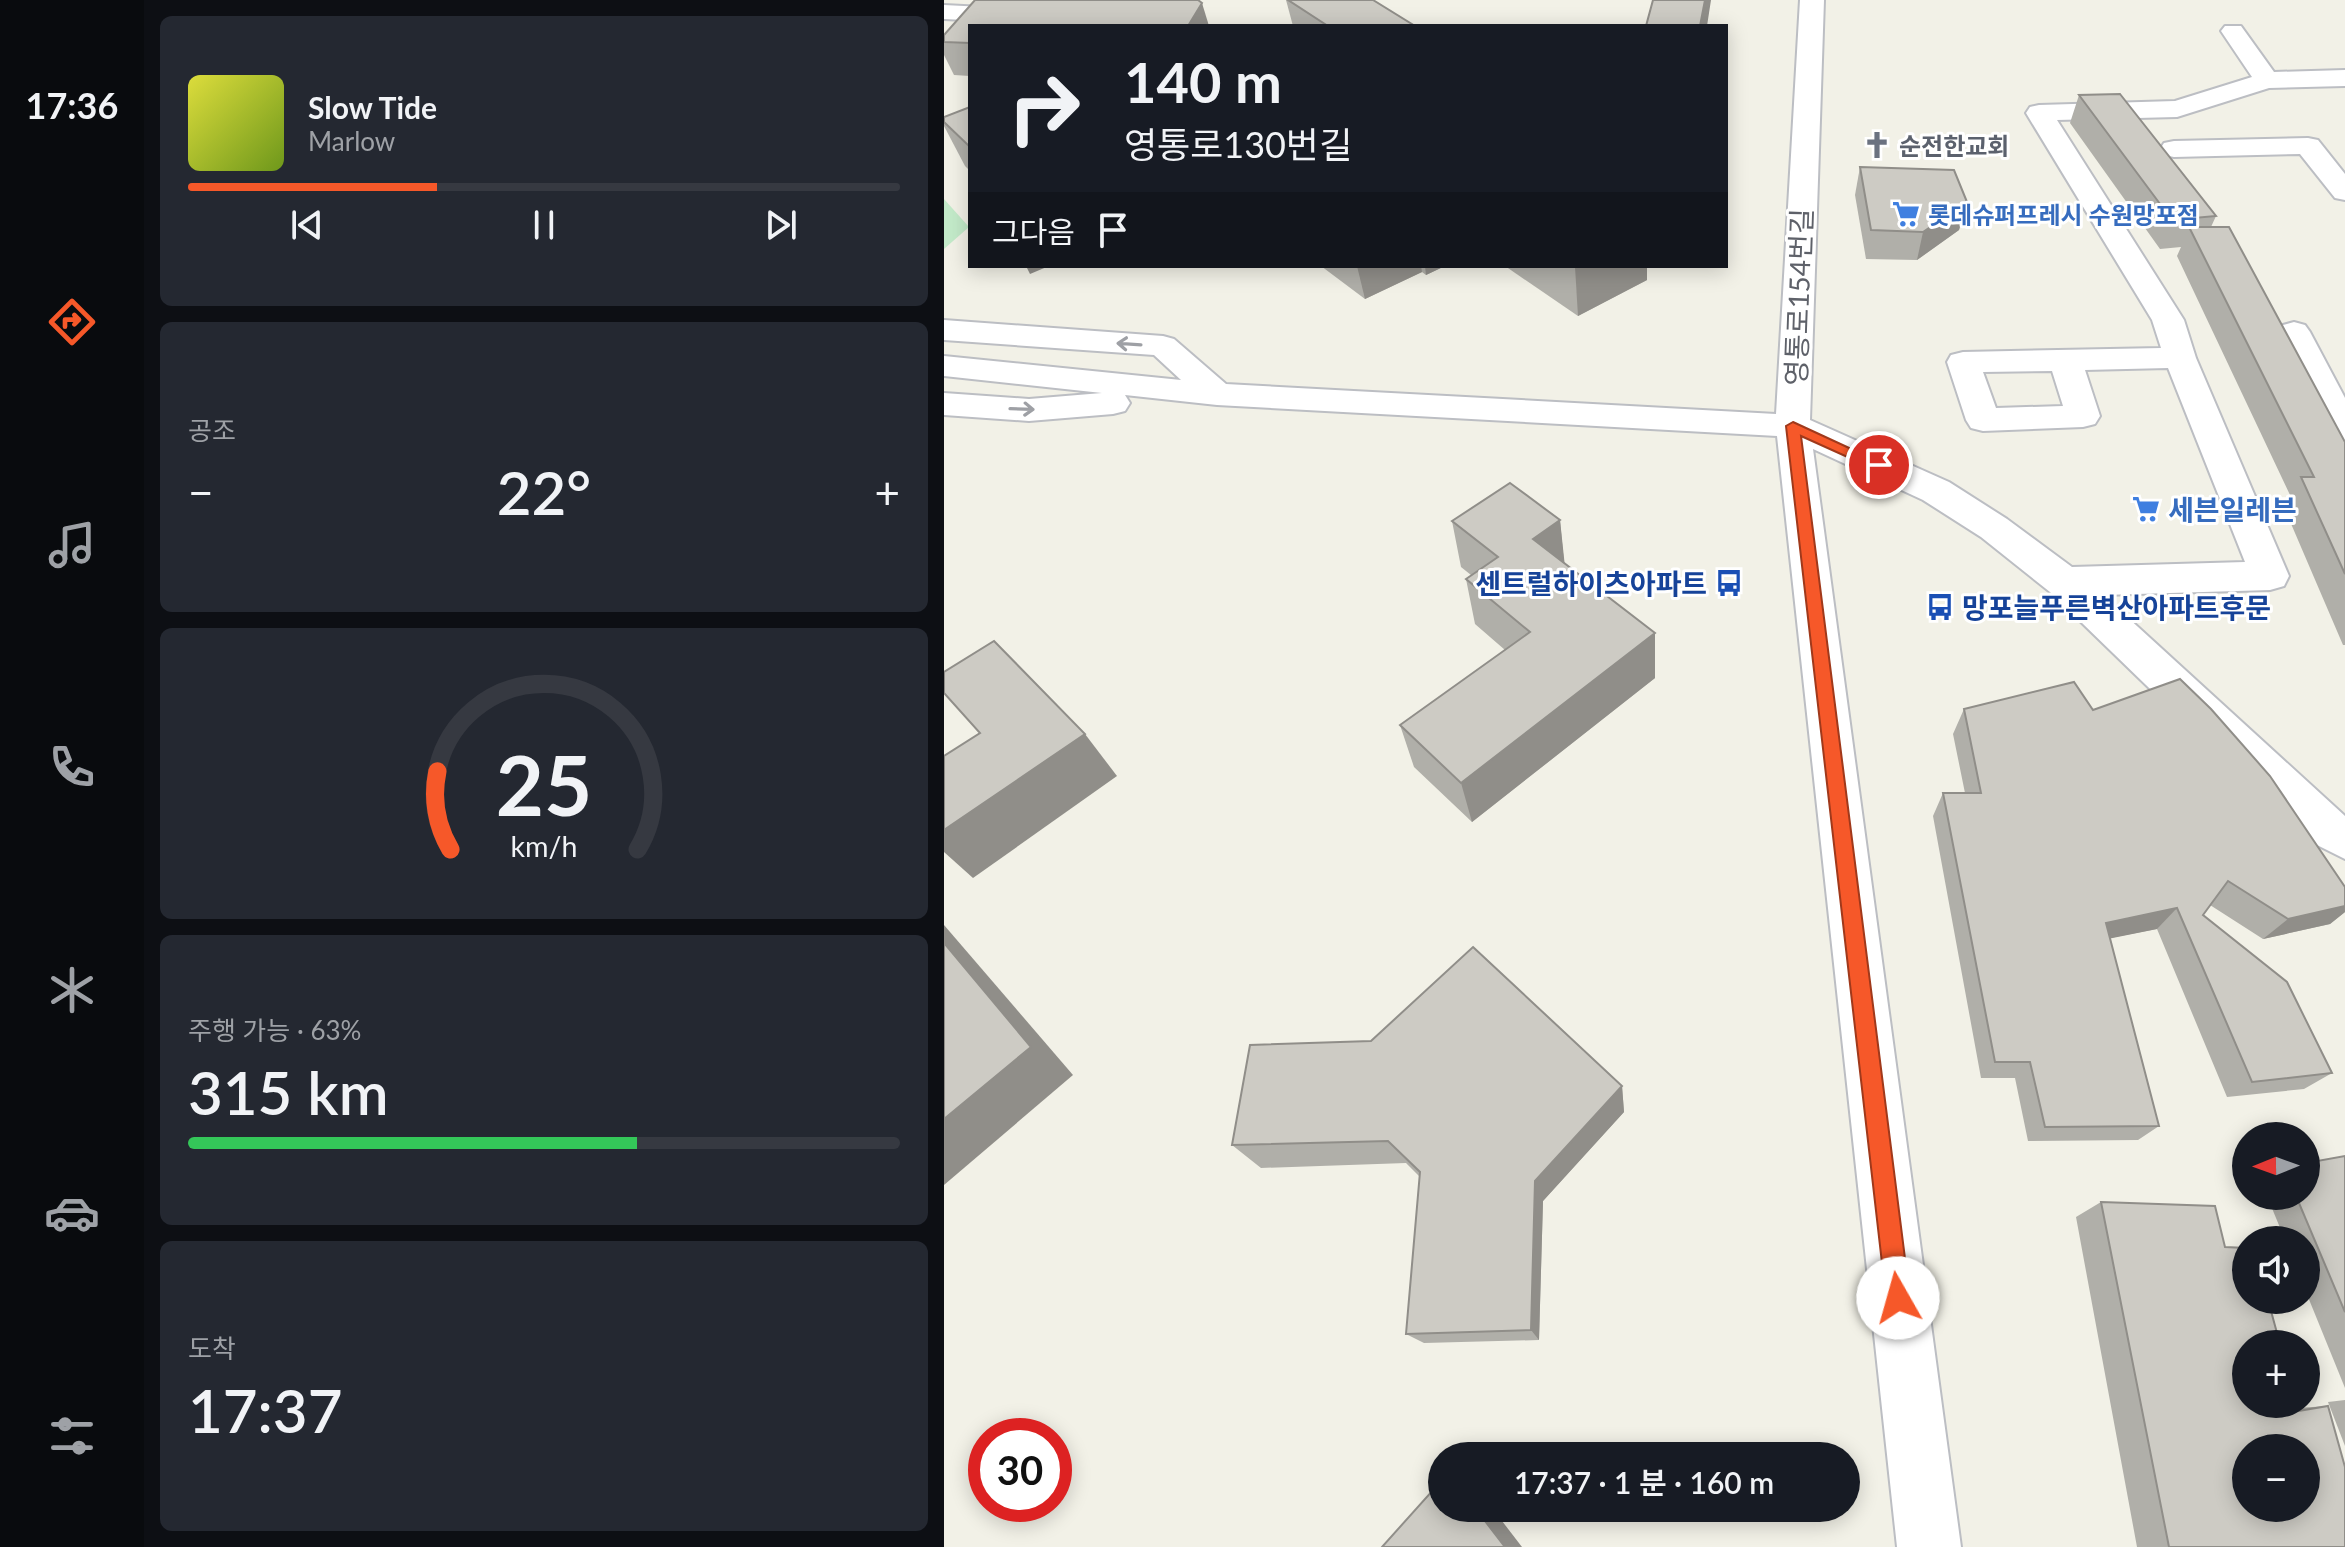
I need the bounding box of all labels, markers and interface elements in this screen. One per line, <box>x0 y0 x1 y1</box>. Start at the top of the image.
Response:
text: 140 m <box>1124 48 1282 115</box>
icon: right <box>992 56 1096 160</box>
text: 17:36 <box>26 83 118 127</box>
text: Slow Tide <box>308 89 437 125</box>
text: 영통로130번길 <box>1124 122 1352 166</box>
text: Marlow <box>308 125 395 157</box>
church icon: 순전한교회 <box>1862 130 1892 160</box>
place label: 순전한교회 <box>1899 131 2009 160</box>
supermarket icon: 롯데슈퍼프레시 수원망포점 <box>1891 199 1921 229</box>
place label: 롯데슈퍼프레시 수원망포점 <box>1928 200 2199 229</box>
icon: previous <box>285 203 329 247</box>
icon: pause <box>522 203 566 247</box>
icon: next <box>759 203 803 247</box>
icon: arrive <box>1091 208 1135 252</box>
street label: 영통로154번길 <box>1778 208 1818 386</box>
text: 그다음 <box>992 213 1075 249</box>
icon: directions <box>44 294 100 350</box>
one-way arrow <box>1116 336 1143 351</box>
one-way arrow <box>1008 402 1035 417</box>
text: 공조 <box>188 414 236 446</box>
pin <box>1845 431 1913 499</box>
icon: arrive <box>1857 443 1901 487</box>
text: 22° <box>497 456 591 528</box>
text: − <box>188 466 214 518</box>
text: + <box>874 466 900 518</box>
place label: 세븐일레븐 <box>2168 492 2297 526</box>
supermarket icon: 세븐일레븐 <box>2131 494 2161 524</box>
icon: music <box>44 517 100 573</box>
place label: 센트럴하이츠아파트 <box>1475 566 1707 600</box>
bus stop icon: 센트럴하이츠아파트 <box>1714 568 1744 598</box>
place label: 망포늘푸른벽산아파트후문 <box>1962 590 2271 624</box>
bus stop icon: 망포늘푸른벽산아파트후문 <box>1925 592 1955 622</box>
text: 25 <box>496 733 592 833</box>
icon: phone <box>44 739 100 795</box>
text: km/h <box>511 829 577 863</box>
icon: climate <box>44 962 100 1018</box>
text: 주행 가능 · 63% <box>188 1014 361 1046</box>
text: 315 km <box>188 1056 389 1128</box>
north arrow <box>2232 1122 2320 1210</box>
map controls <box>2232 1122 2320 1522</box>
icon: car <box>44 1185 100 1241</box>
button: sound <box>2232 1226 2320 1314</box>
position arrow <box>1856 1256 1940 1340</box>
button: + <box>2232 1330 2320 1418</box>
text: 도착 <box>188 1332 236 1364</box>
text: 17:37 <box>188 1374 342 1446</box>
icon: filters <box>44 1408 100 1464</box>
speed limit sign: 30 <box>968 1418 1072 1522</box>
button: − <box>2232 1434 2320 1522</box>
text: 17:37 · 1 분 · 160 m <box>1514 1464 1774 1500</box>

